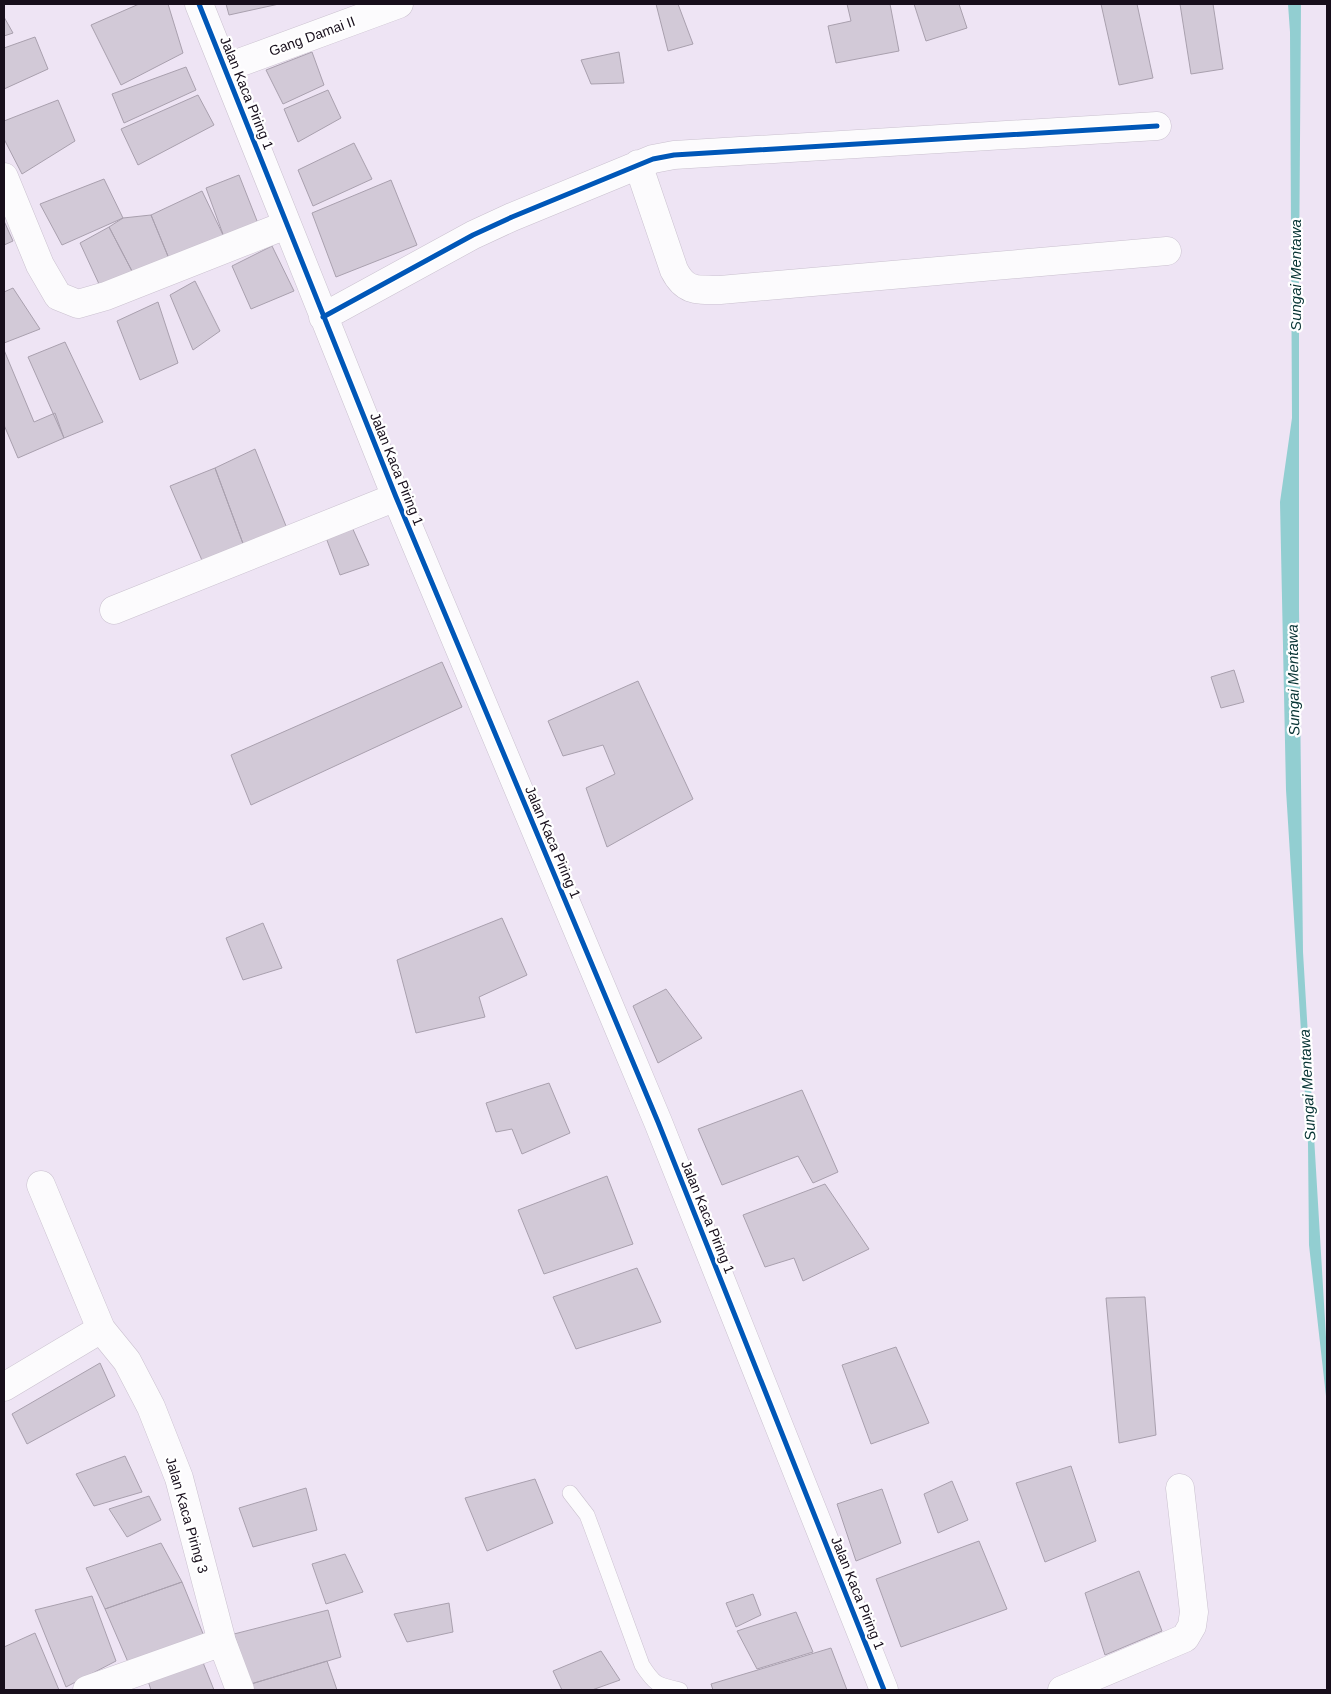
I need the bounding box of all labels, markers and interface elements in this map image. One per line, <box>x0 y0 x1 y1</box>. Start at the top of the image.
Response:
street label: Gang Damai II <box>267 13 357 59</box>
street label: Jalan Kaca Piring 1 <box>217 34 277 152</box>
water label: Sungai Mentawa <box>1287 219 1304 331</box>
street label: Jalan Kaca Piring 1 <box>367 410 427 528</box>
water label: Sungai Mentawa <box>1284 624 1302 736</box>
street label: Jalan Kaca Piring 1 <box>522 783 584 901</box>
water label: Sungai Mentawa <box>1296 1029 1318 1141</box>
street label: Jalan Kaca Piring 1 <box>678 1158 738 1276</box>
street label: Jalan Kaca Piring 3 <box>163 1455 211 1575</box>
street label: Jalan Kaca Piring 1 <box>828 1534 888 1652</box>

